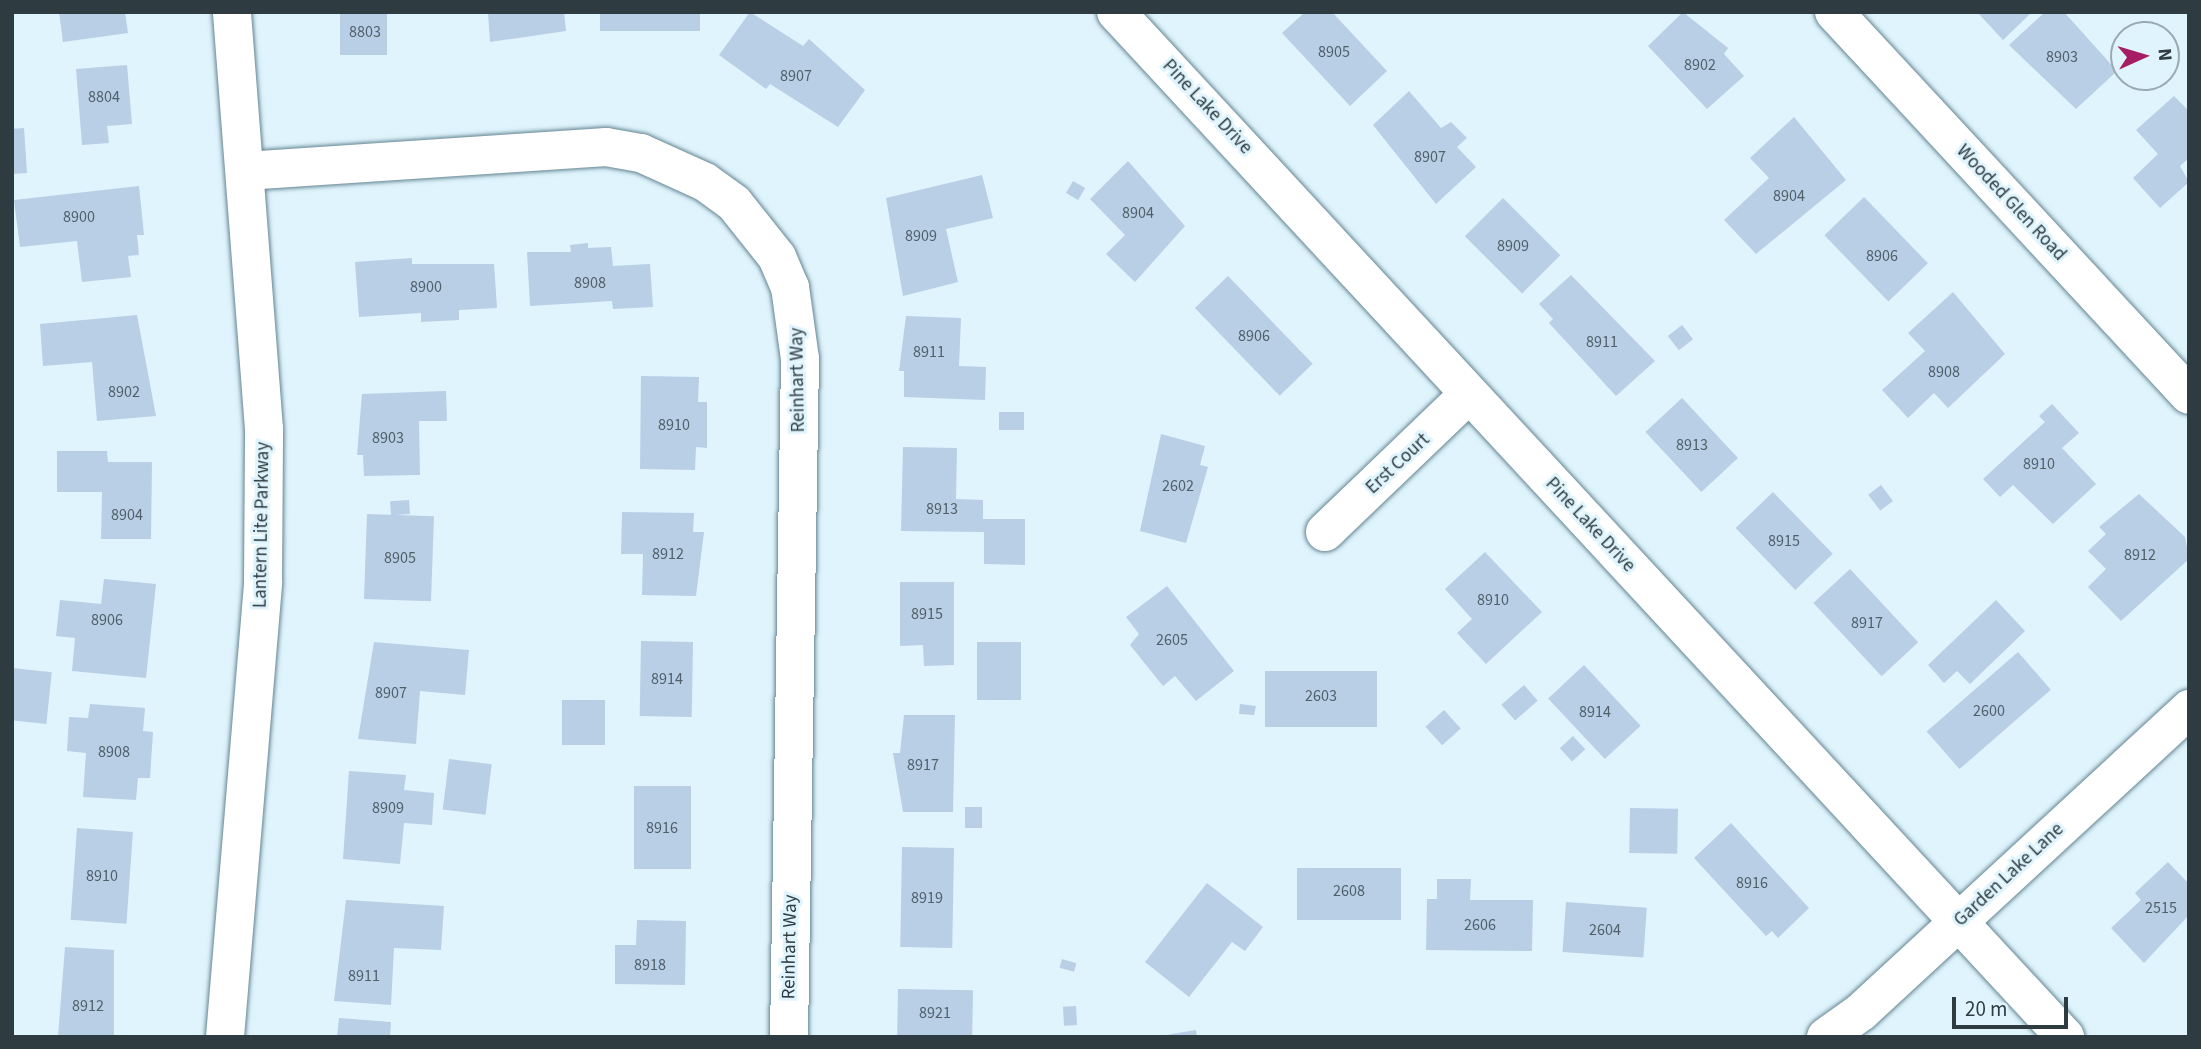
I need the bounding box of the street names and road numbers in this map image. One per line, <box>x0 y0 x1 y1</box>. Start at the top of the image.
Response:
street label: Pine Lake Drive <box>1157 55 1257 159</box>
street label: Wooded Glen Road <box>1951 140 2071 266</box>
street label: Reinhart Way <box>786 327 810 433</box>
street label: Erst Court <box>1361 429 1435 499</box>
street label: Lantern Lite Parkway <box>249 442 275 608</box>
street label: Pine Lake Drive <box>1540 473 1640 577</box>
street label: Garden Lake Lane <box>1949 818 2069 932</box>
street label: Reinhart Way <box>778 894 802 1000</box>

